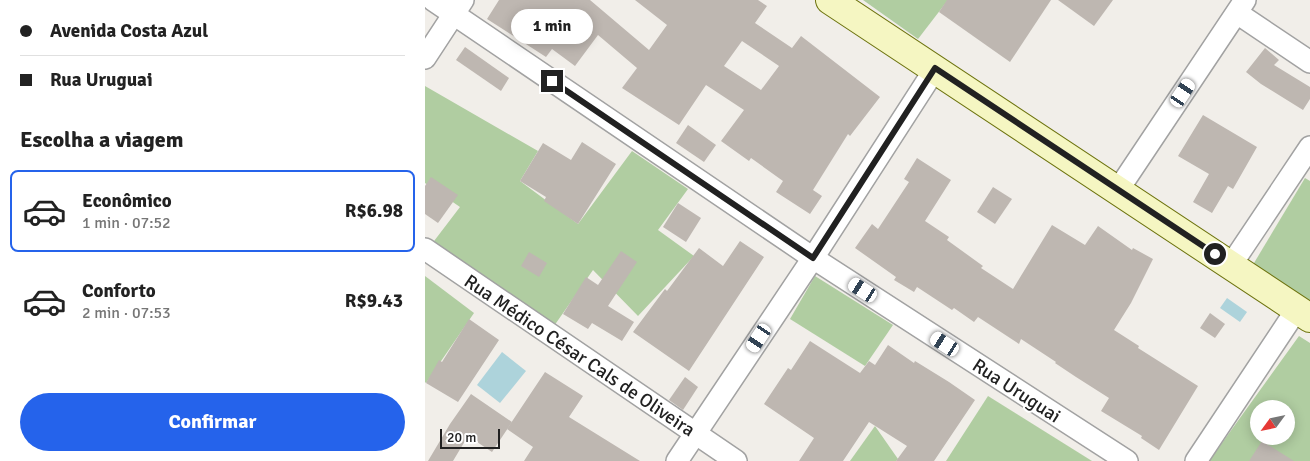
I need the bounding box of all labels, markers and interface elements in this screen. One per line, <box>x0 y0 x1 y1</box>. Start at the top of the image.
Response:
callout: 1 min <box>511 8 593 44</box>
text: 1 min <box>533 16 571 36</box>
text: Avenida Costa Azul <box>50 19 208 43</box>
text: Rua Uruguai <box>50 68 153 92</box>
route end <box>541 70 563 92</box>
car <box>1168 76 1197 110</box>
text: Escolha a viagem <box>20 126 184 153</box>
icon: car <box>22 189 67 234</box>
text: Econômico <box>82 189 172 213</box>
text: R$6.98 <box>345 199 403 223</box>
text: 1 min · 07:52 <box>82 213 171 233</box>
route start <box>1204 243 1226 265</box>
street label: Rua Médico César Cals de Oliveira <box>459 269 699 442</box>
car <box>846 276 879 304</box>
icon: car <box>22 279 67 324</box>
text: Conforto <box>82 279 156 303</box>
text: R$9.43 <box>345 289 403 313</box>
text: 2 min · 07:53 <box>82 303 171 323</box>
car <box>744 321 773 355</box>
car <box>928 330 961 358</box>
street label: Rua Uruguai <box>968 353 1065 428</box>
button: Confirmar <box>20 393 405 451</box>
north arrow <box>1250 400 1295 445</box>
map controls <box>1250 400 1295 445</box>
scale bar <box>440 426 500 449</box>
text: 20 m <box>447 429 476 446</box>

